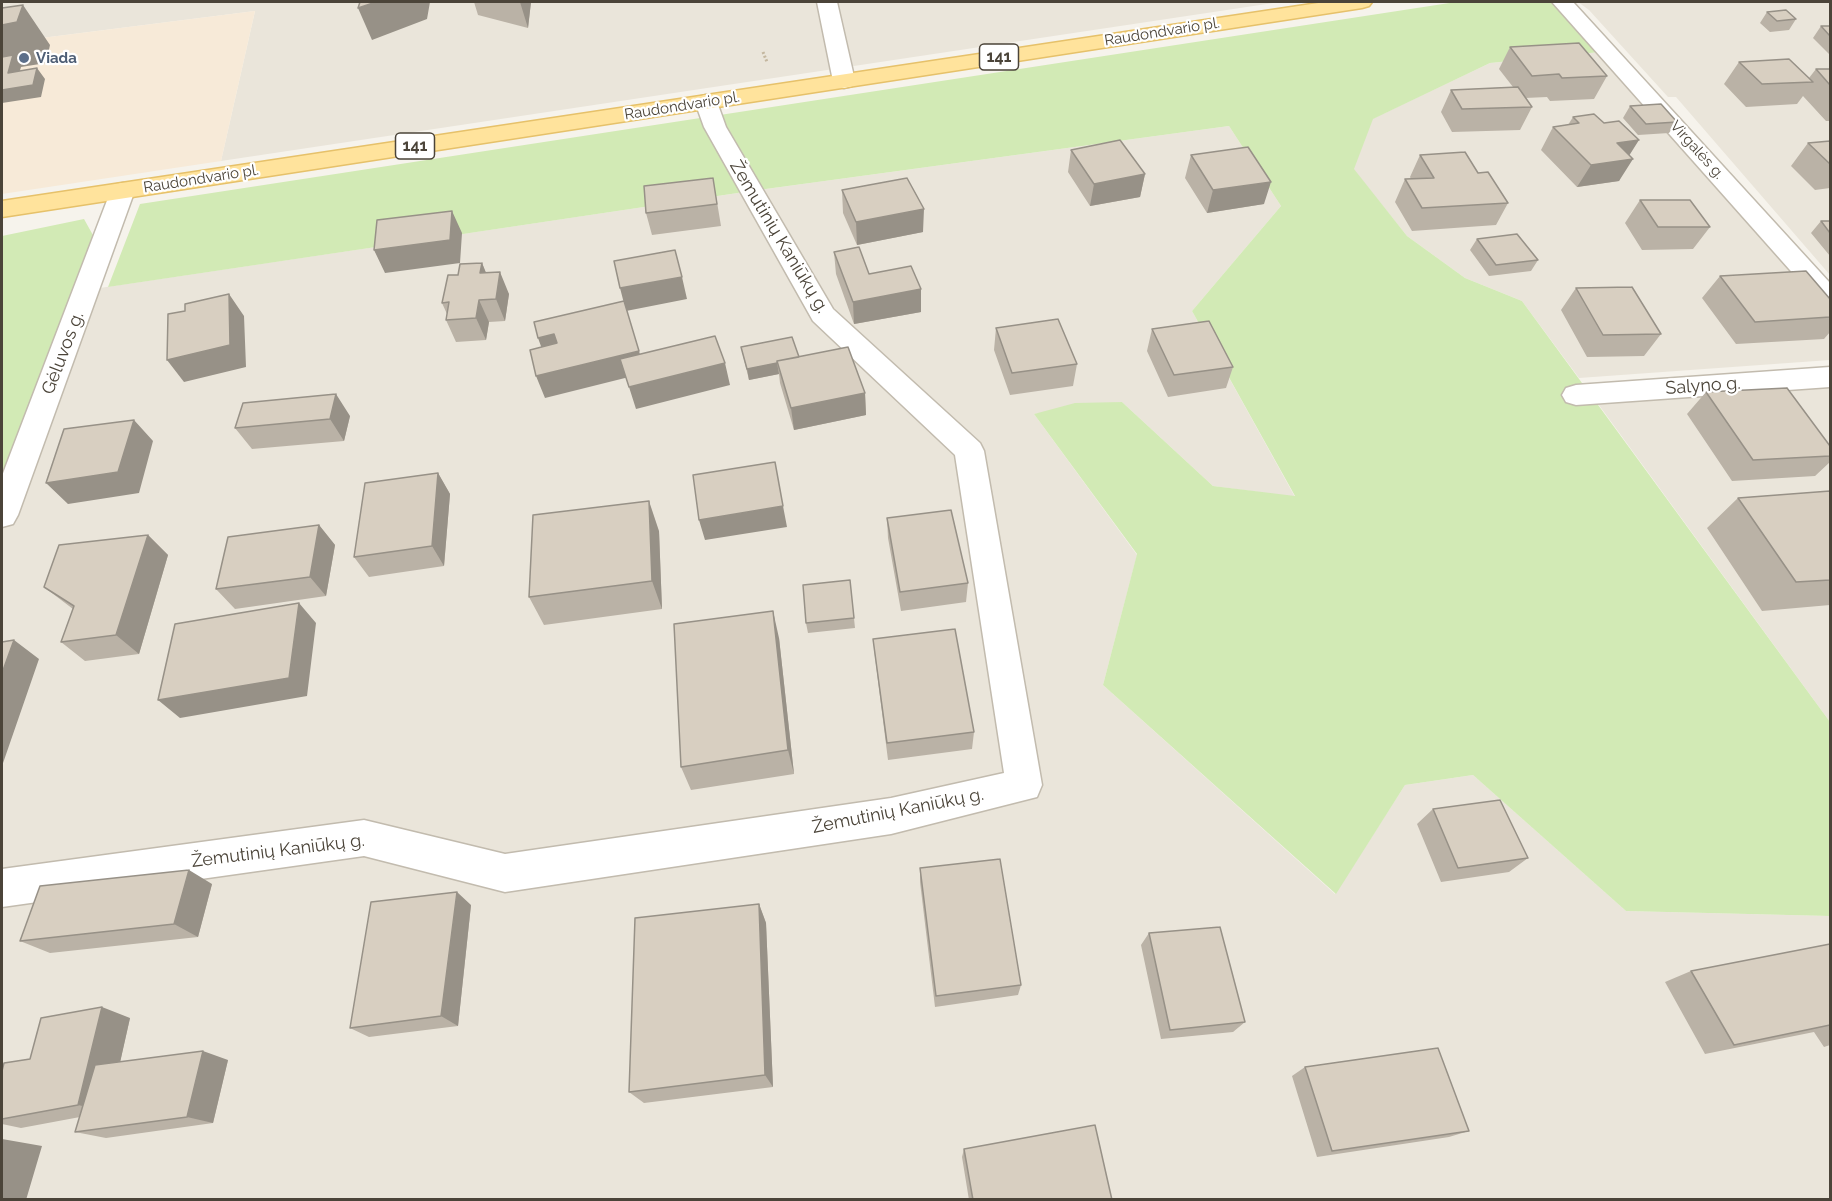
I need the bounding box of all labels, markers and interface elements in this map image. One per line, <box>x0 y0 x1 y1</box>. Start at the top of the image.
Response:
street label: Raudondvario pl. <box>1103 14 1221 50</box>
road number: 141 <box>980 44 1018 70</box>
place label: Viada <box>36 49 77 67</box>
marker: Viada <box>17 51 31 65</box>
street label: Raudondvario pl. <box>623 88 741 124</box>
street label: Virgalės g. <box>1666 117 1728 183</box>
road number: 141 <box>396 133 434 159</box>
street label: Žemutinių Kaniūkų g. <box>725 157 833 317</box>
street label: Raudondvario pl. <box>142 161 260 197</box>
street label: Gėluvos g. <box>37 309 89 397</box>
street label: Salyno g. <box>1665 373 1741 399</box>
street label: Žemutinių Kaniūkų g. <box>810 784 986 838</box>
street label: Žemutinių Kaniūkų g. <box>190 830 366 872</box>

